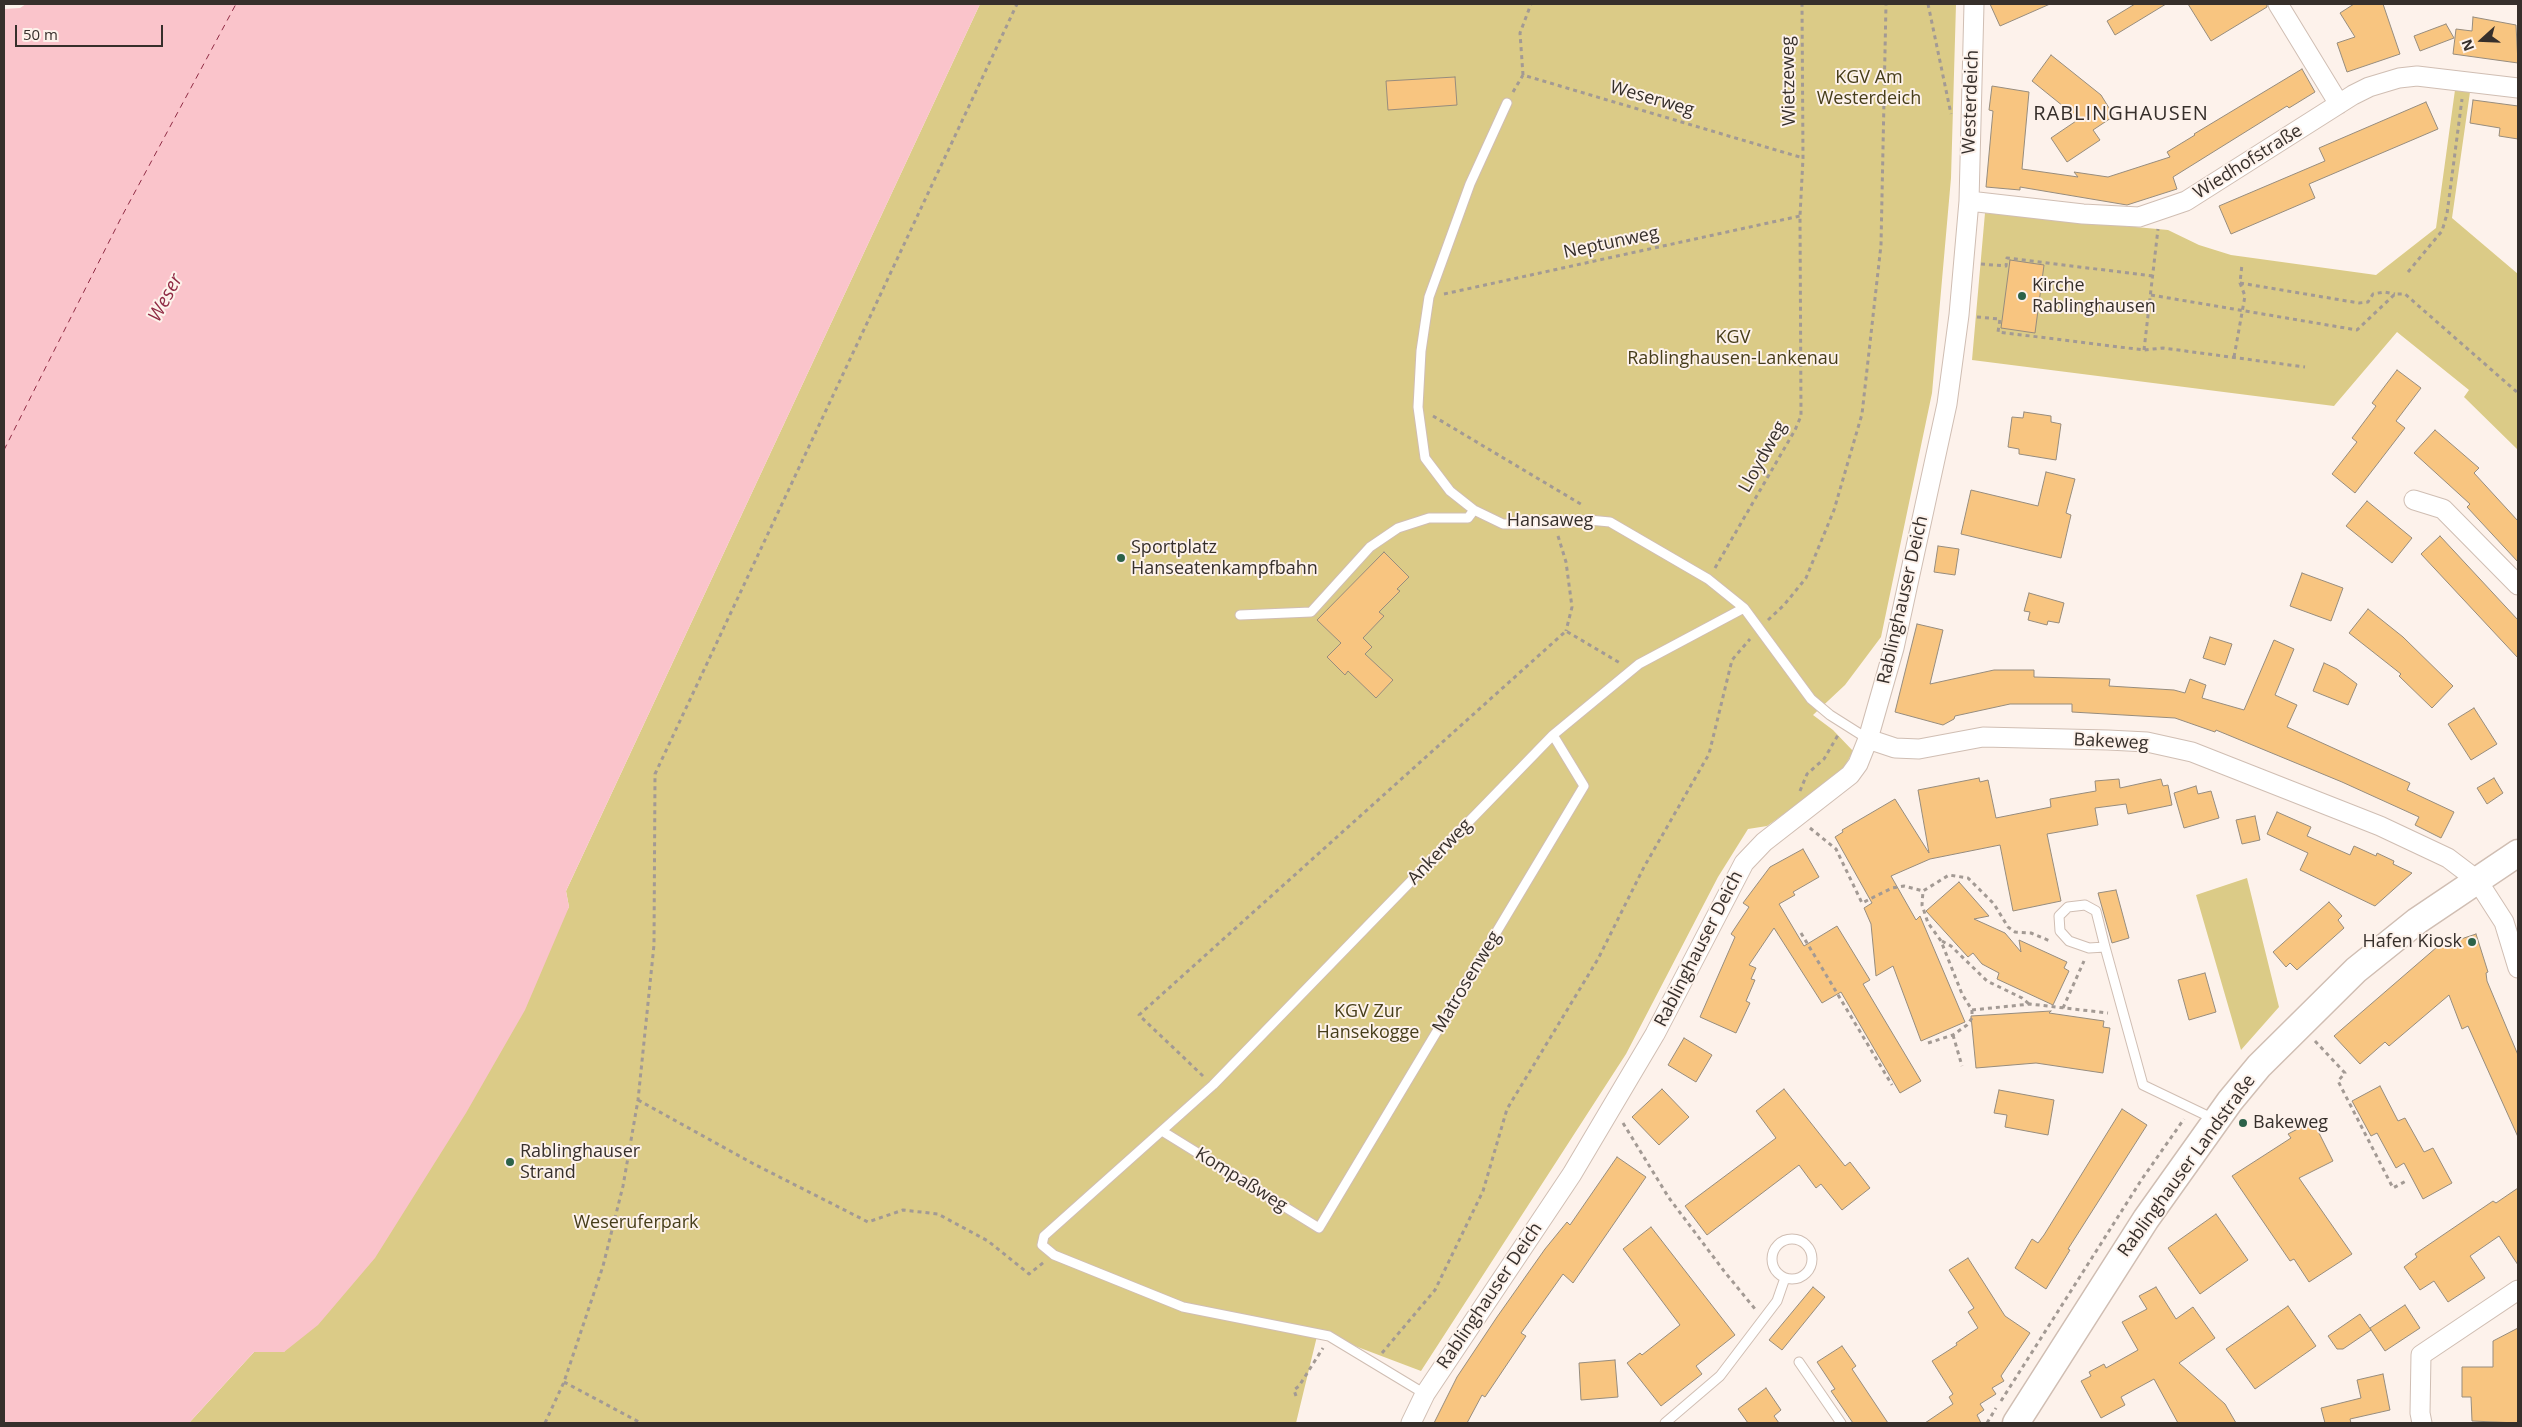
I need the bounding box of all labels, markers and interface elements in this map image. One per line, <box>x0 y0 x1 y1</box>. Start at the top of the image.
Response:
scale bar <box>18 15 165 47</box>
north arrow <box>2457 15 2507 65</box>
text: 50 m <box>23 24 58 44</box>
street label: Wietzeweg <box>1777 36 1801 126</box>
text: N <box>2457 37 2478 54</box>
street label: Westerdeich <box>1958 49 1984 155</box>
park label: KGV Am Westerdeich <box>1817 67 1921 110</box>
street label: Weserweg <box>1607 77 1697 121</box>
district label: RABLINGHAUSEN <box>2032 102 2210 126</box>
street label: Wiedhofstraße <box>2190 120 2306 204</box>
street label: Neptunweg <box>1561 222 1661 264</box>
water label: Weser <box>144 270 188 326</box>
place label: Kirche Rablinghausen <box>2032 275 2156 318</box>
marker: Kirche Rablinghausen <box>2016 290 2028 302</box>
park label: KGV Rablinghausen-Lankenau <box>1627 327 1839 369</box>
street label: Lloydweg <box>1734 417 1792 497</box>
street label: Hansaweg <box>1507 510 1593 532</box>
street label: Rablinghauser Deich <box>1873 514 1933 686</box>
place label: Sportplatz Hanseatenkampfbahn <box>1131 537 1318 580</box>
marker: Sportplatz Hanseatenkampfbahn <box>1115 552 1127 564</box>
street label: Bakeweg <box>2073 729 2149 755</box>
street label: Ankerweg <box>1403 815 1477 889</box>
street label: Rablinghauser Deich <box>1650 867 1748 1031</box>
street label: Matrosenweg <box>1428 927 1506 1037</box>
place label: Hafen Kiosk <box>2362 931 2462 953</box>
marker: Hafen Kiosk <box>2466 936 2478 948</box>
park label: KGV Zur Hansekogge <box>1317 1001 1419 1044</box>
street label: Rablinghauser Landstraße <box>2114 1071 2260 1261</box>
place label: Bakeweg <box>2253 1112 2328 1134</box>
marker: Bakeweg <box>2237 1117 2249 1129</box>
place label: Rablinghauser Strand <box>520 1141 640 1184</box>
street label: Kompaßweg <box>1191 1143 1291 1217</box>
marker: Rablinghauser Strand <box>504 1156 516 1168</box>
park label: Weseruferpark <box>573 1212 699 1234</box>
street label: Rablinghauser Deich <box>1433 1219 1547 1373</box>

